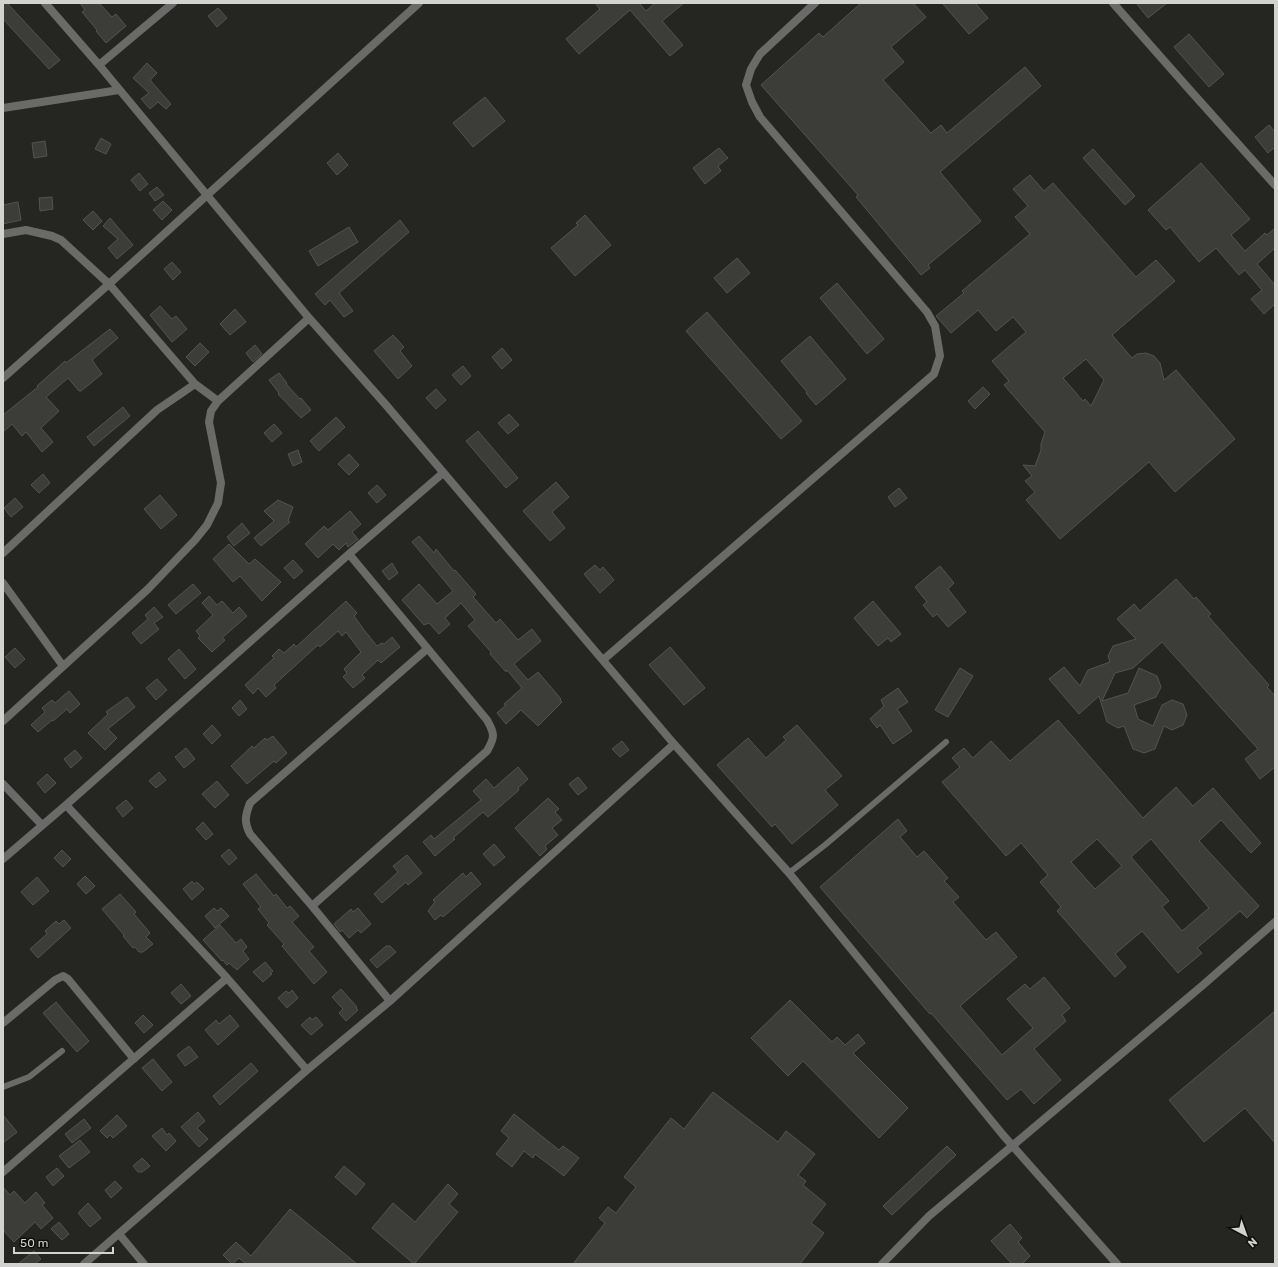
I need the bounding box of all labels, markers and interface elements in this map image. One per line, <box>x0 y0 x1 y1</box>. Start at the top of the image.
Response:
north arrow <box>1226 1215 1266 1255</box>
scale bar <box>14 1229 113 1255</box>
text: N <box>1245 1235 1259 1250</box>
text: 50 m <box>20 1236 48 1250</box>

